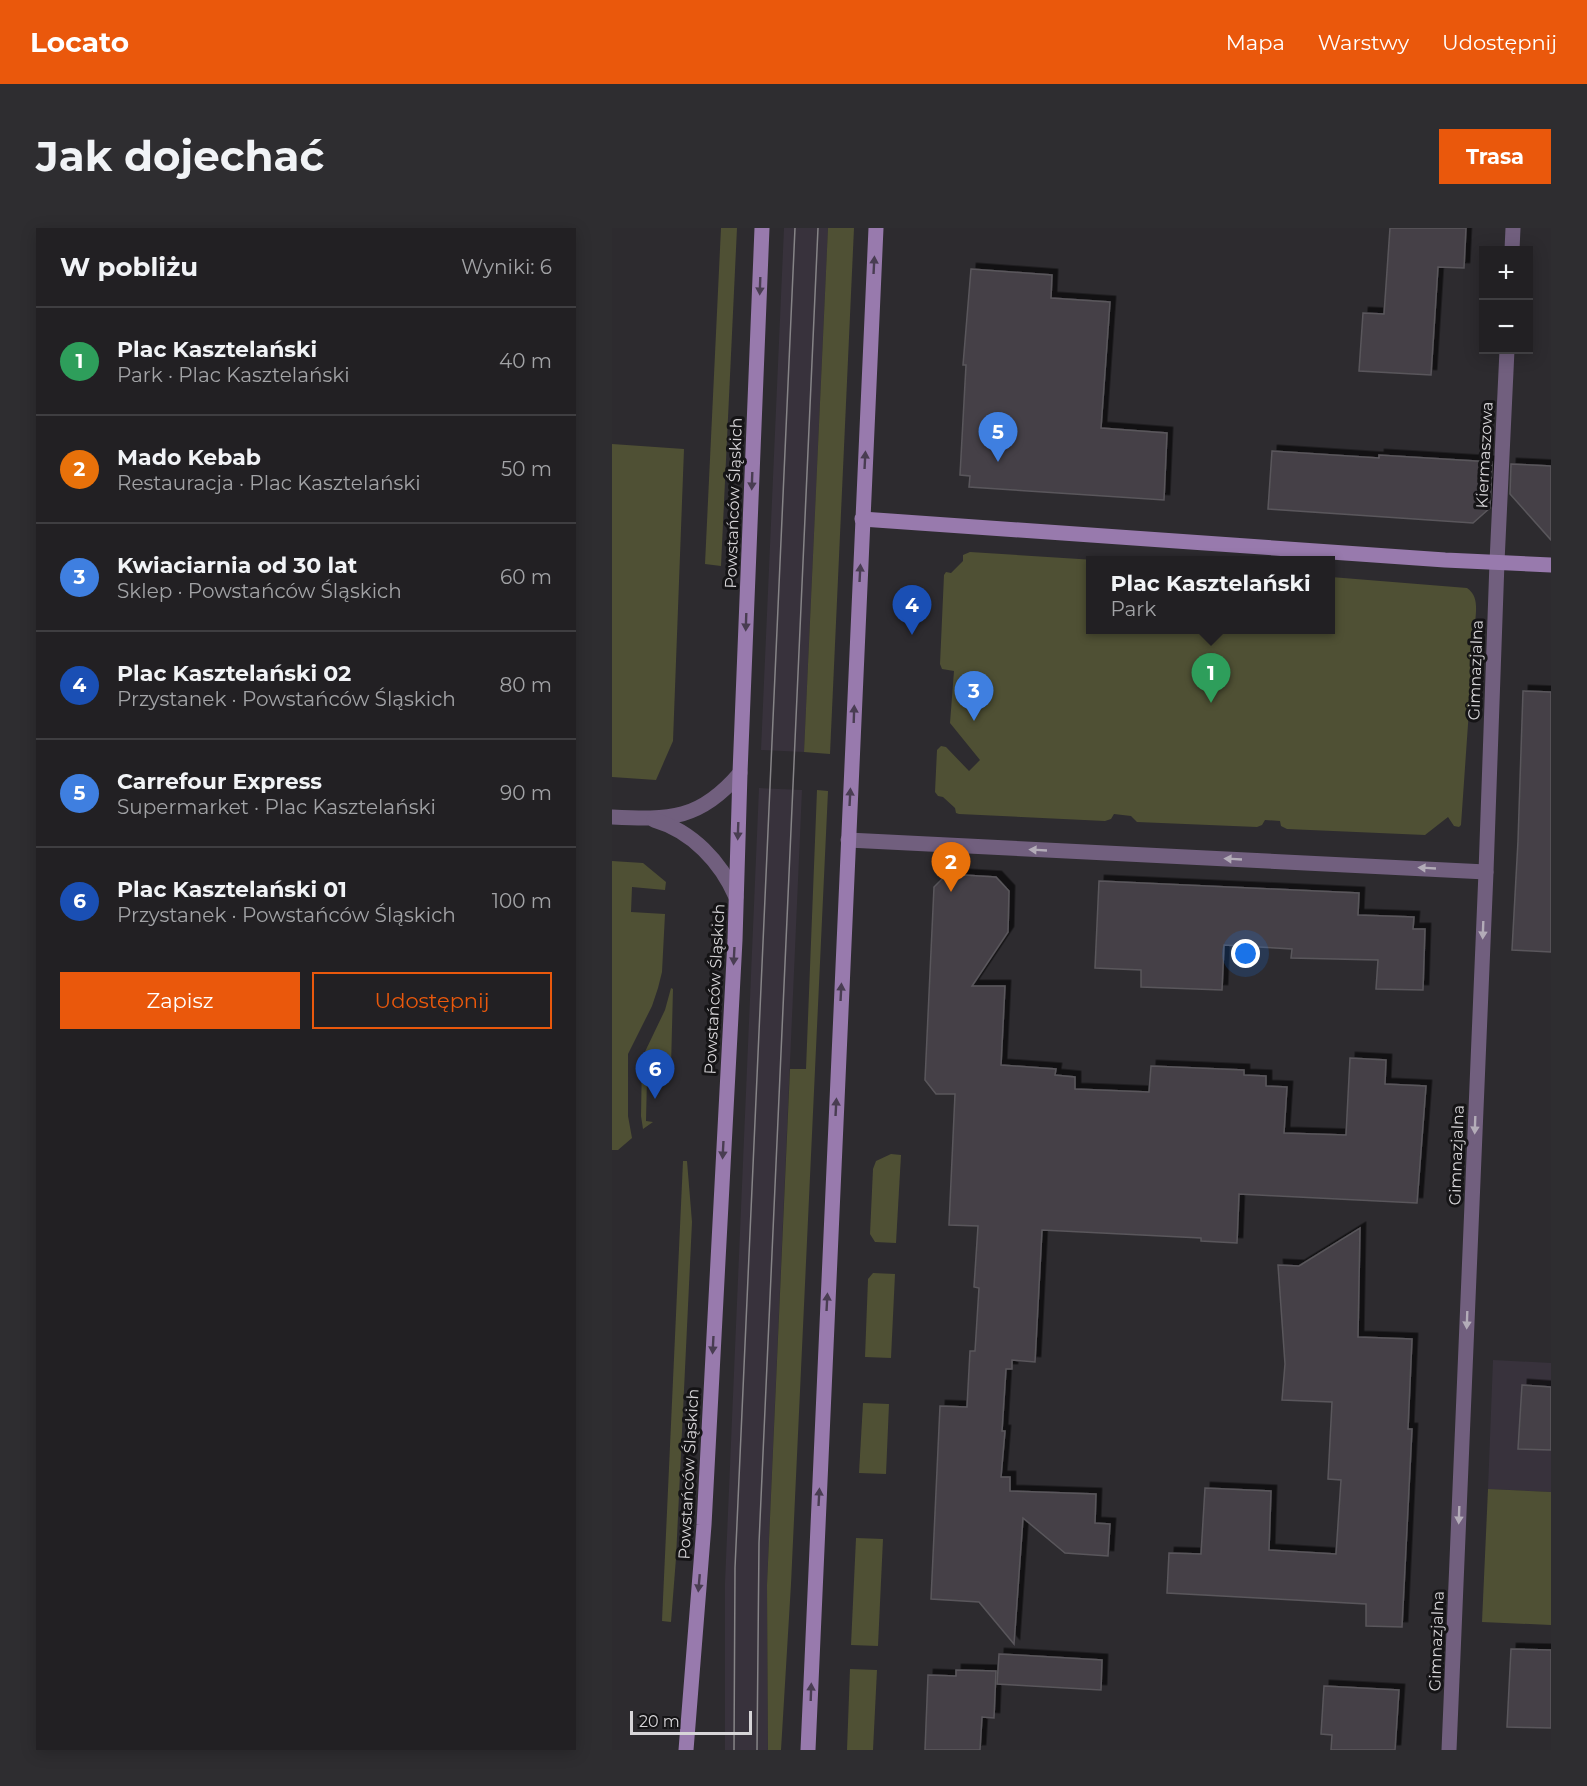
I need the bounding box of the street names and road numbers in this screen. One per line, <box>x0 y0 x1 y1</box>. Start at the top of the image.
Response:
street label: Kiermaszowa <box>1472 401 1497 509</box>
street label: Powstańców Śląskich <box>721 417 746 589</box>
street label: Gimnazjalna <box>1464 619 1487 721</box>
street label: Powstańców Śląskich <box>701 903 728 1075</box>
street label: Gimnazjalna <box>1445 1104 1468 1206</box>
street label: Powstańców Śląskich <box>675 1388 702 1560</box>
street label: Gimnazjalna <box>1425 1590 1448 1692</box>

